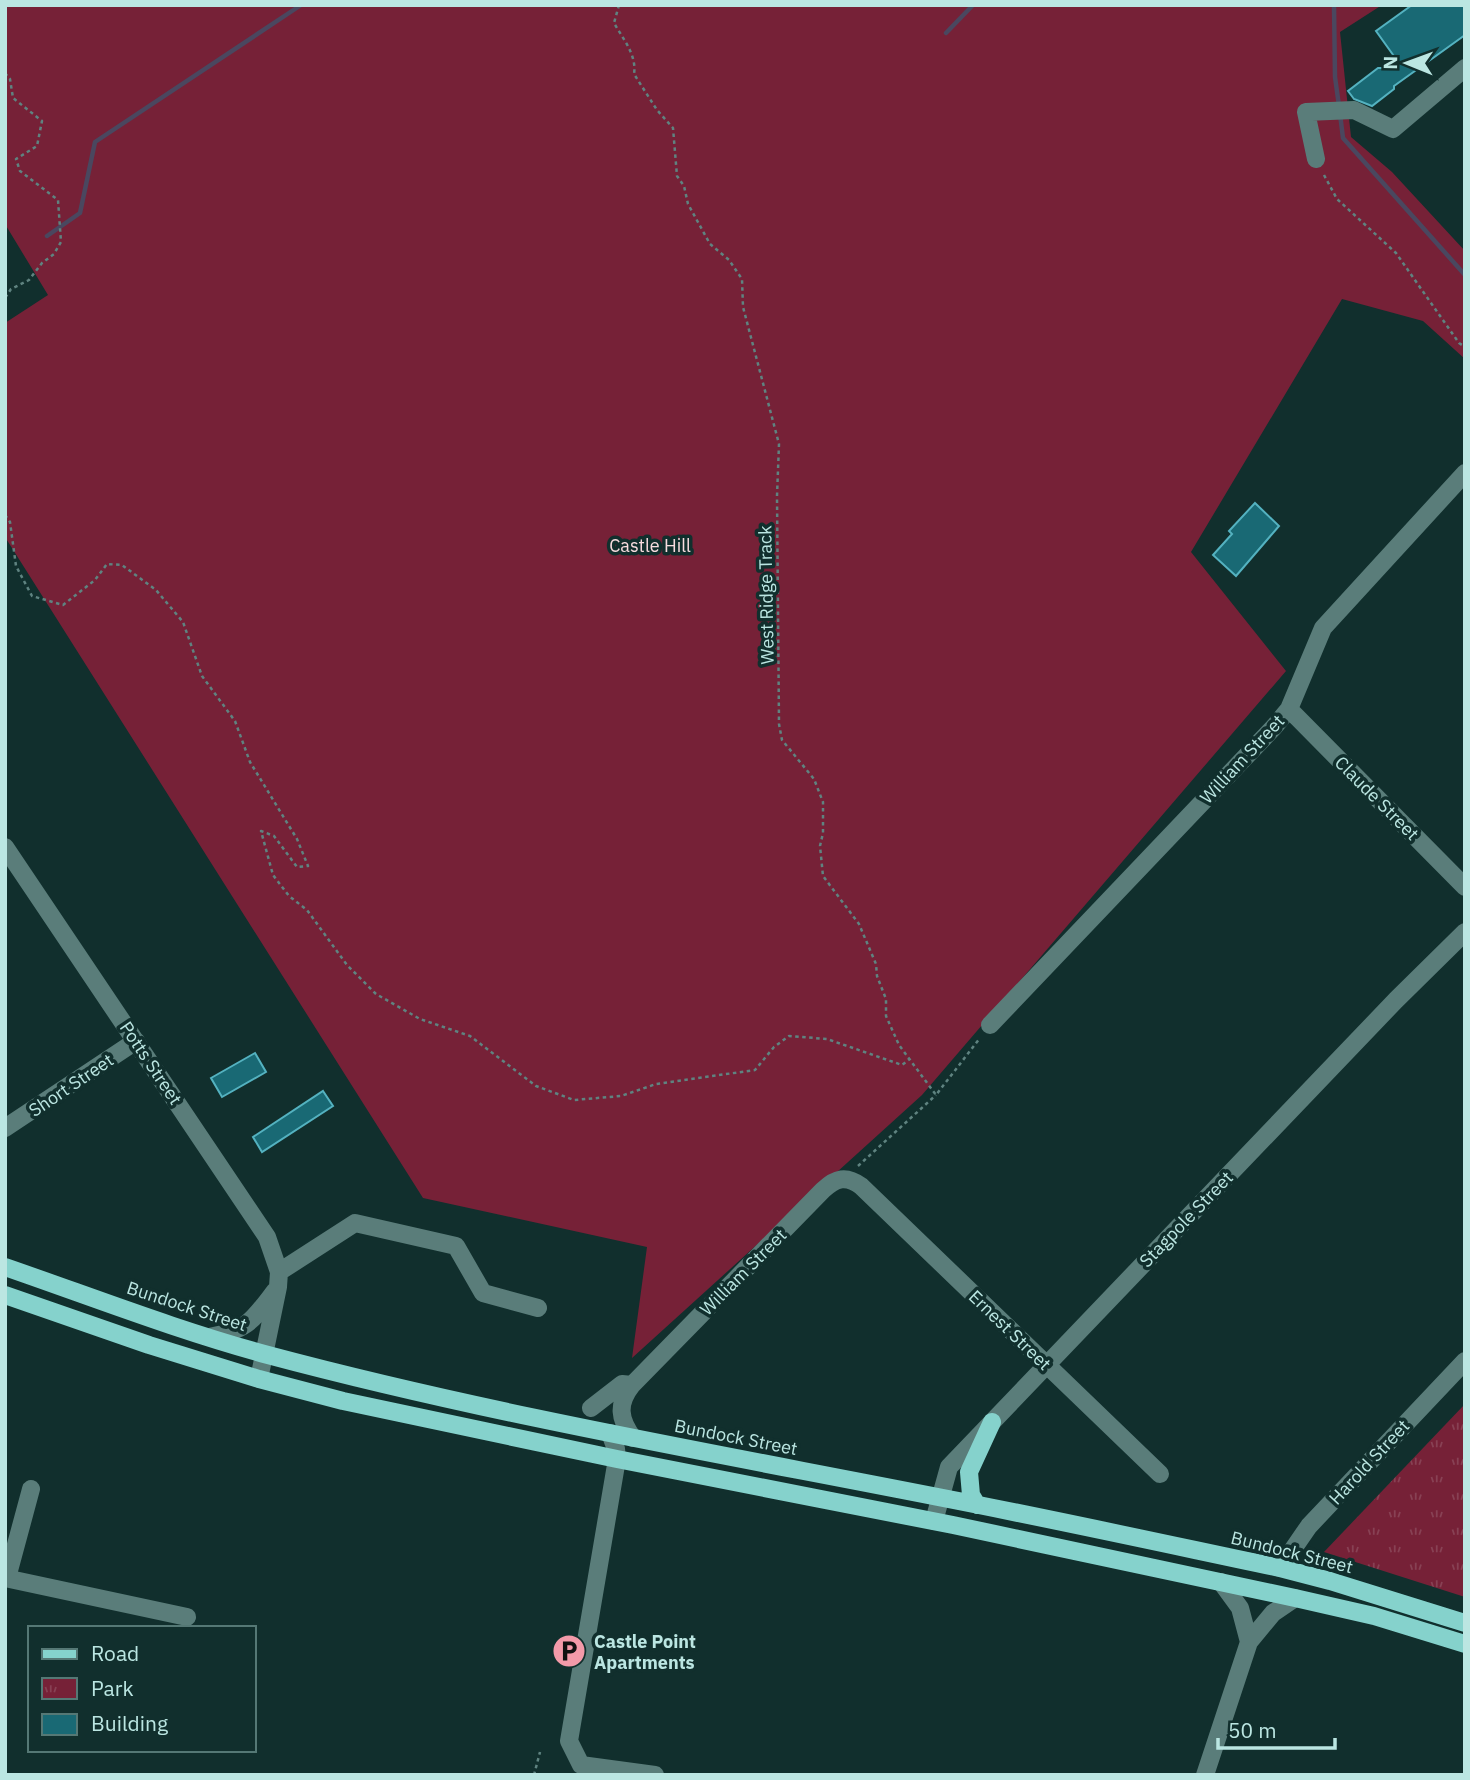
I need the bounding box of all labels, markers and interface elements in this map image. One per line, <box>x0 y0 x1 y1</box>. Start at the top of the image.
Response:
north arrow <box>1372 28 1442 98</box>
text: N <box>1378 56 1402 70</box>
street label: West Ridge Track <box>753 525 779 665</box>
park label: Castle Hill <box>609 534 691 557</box>
street label: William Street <box>1195 710 1289 808</box>
street label: Claude Street <box>1330 751 1424 845</box>
street label: Potts Street <box>115 1017 187 1109</box>
street label: Short Street <box>24 1048 118 1122</box>
street label: Stagpole Street <box>1134 1166 1238 1272</box>
street label: William Street <box>695 1224 791 1320</box>
street label: Bundock Street <box>124 1276 250 1336</box>
street label: Ernest Street <box>964 1285 1056 1375</box>
street label: Bundock Street <box>673 1414 799 1460</box>
street label: Harold Street <box>1324 1415 1414 1509</box>
street label: Bundock Street <box>1229 1526 1355 1578</box>
legend <box>28 1626 256 1752</box>
place label: Castle Point Apartments <box>594 1630 696 1674</box>
parking icon: Castle Point Apartments <box>550 1632 588 1670</box>
text: Road <box>91 1639 139 1667</box>
text: Park <box>91 1674 134 1702</box>
scale bar <box>1218 1706 1335 1750</box>
text: Building <box>91 1709 168 1737</box>
text: 50 m <box>1228 1716 1277 1744</box>

